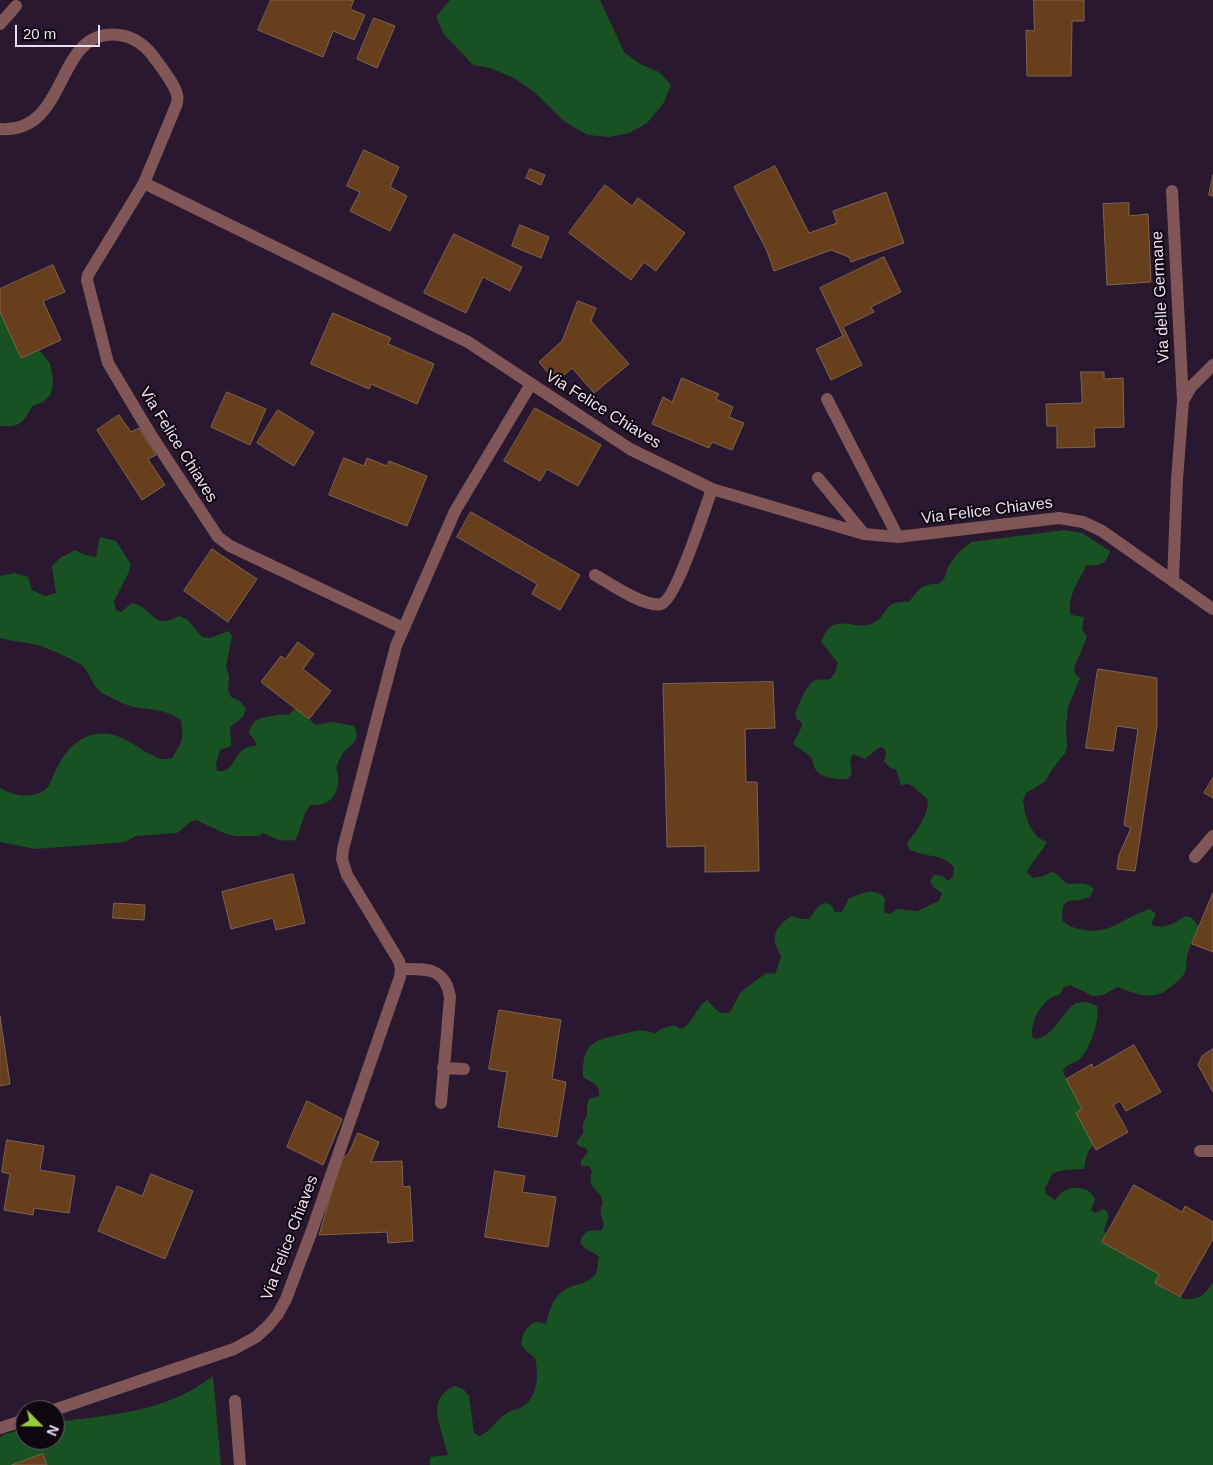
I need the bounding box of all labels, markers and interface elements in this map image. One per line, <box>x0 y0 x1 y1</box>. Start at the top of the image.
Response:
scale bar <box>18 15 102 47</box>
text: 20 m <box>23 25 56 42</box>
street label: Via delle Germane <box>1148 230 1174 364</box>
street label: Via Felice Chiaves <box>542 367 664 453</box>
street label: Via Felice Chiaves <box>135 384 221 506</box>
street label: Via Felice Chiaves <box>920 493 1054 529</box>
street label: Via Felice Chiaves <box>257 1173 323 1303</box>
north arrow <box>15 1400 65 1450</box>
text: N <box>44 1423 62 1438</box>

